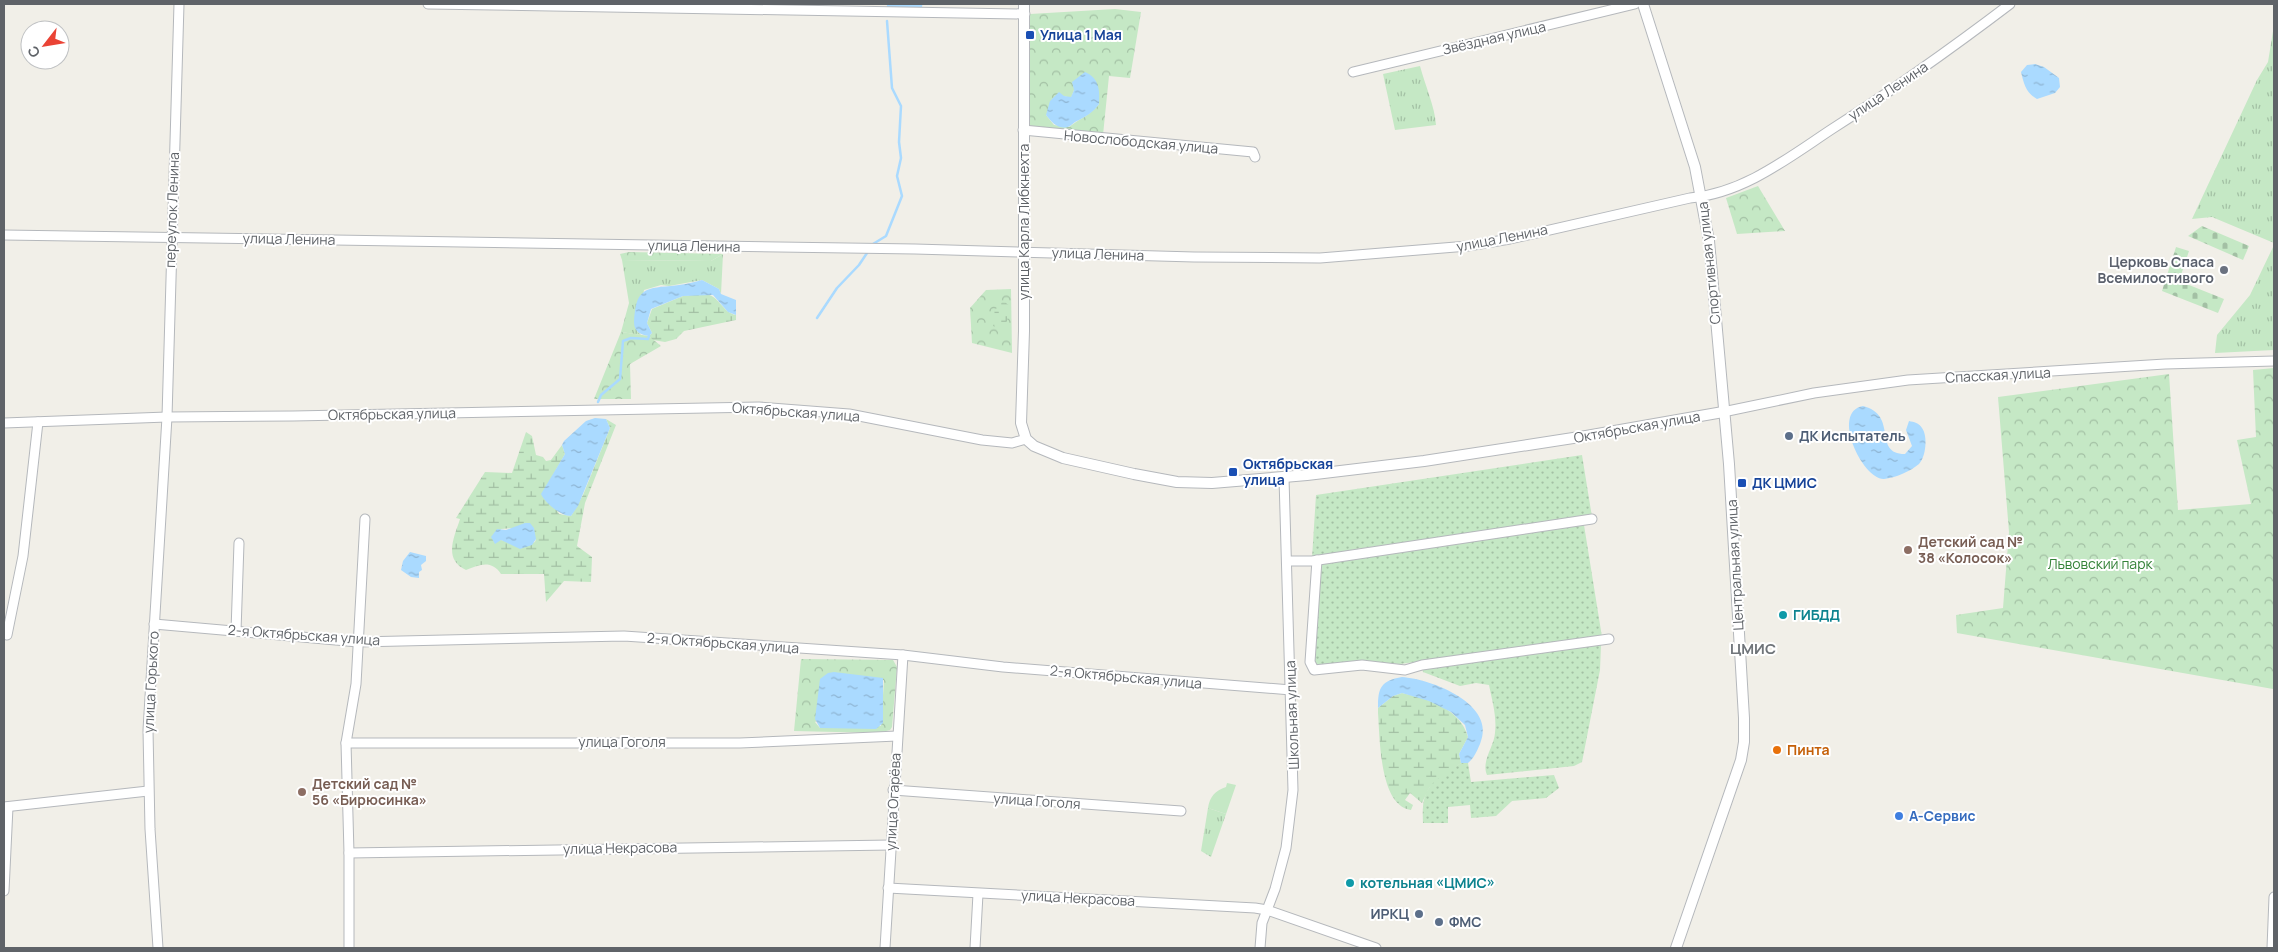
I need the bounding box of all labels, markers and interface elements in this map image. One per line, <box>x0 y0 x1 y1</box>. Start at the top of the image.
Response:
street label: Звёздная улица <box>1440 16 1547 59</box>
north arrow <box>20 20 70 70</box>
place label: Улица 1 Мая <box>1040 25 1122 44</box>
marker: Улица 1 Мая <box>1024 29 1036 41</box>
text: С <box>23 43 44 61</box>
street label: улица Ленина <box>1844 57 1931 124</box>
street label: Новослободская улица <box>1063 125 1219 158</box>
street label: улица Карла Либкнехта <box>1014 144 1033 300</box>
street label: переулок Ленина <box>160 152 183 268</box>
street label: Спортивная улица <box>1693 201 1724 325</box>
street label: улица Ленина <box>1455 219 1549 256</box>
street label: улица Ленина <box>243 228 335 249</box>
street label: улица Ленина <box>648 235 740 256</box>
street label: улица Ленина <box>1051 242 1145 265</box>
place label: Церковь Спаса Всемилостивого <box>2097 252 2214 287</box>
marker: Церковь Спаса Всемилостивого <box>2218 264 2230 276</box>
street label: Спасская улица <box>1945 362 2051 387</box>
street label: Октябрьская улица <box>731 398 861 425</box>
street label: Октябрьская улица <box>328 403 456 424</box>
street label: Октябрьская улица <box>1572 406 1702 447</box>
place label: ДК Испытатель <box>1799 426 1906 445</box>
marker: ДК Испытатель <box>1783 430 1795 442</box>
place label: Октябрьская улица <box>1243 454 1333 489</box>
marker: Октябрьская улица <box>1227 466 1239 478</box>
place label: ДК ЦМИС <box>1752 473 1817 492</box>
marker: ДК ЦМИС <box>1736 477 1748 489</box>
street label: Центральная улица <box>1722 499 1747 631</box>
place label: Детский сад № 38 «Колосок» <box>1918 532 2023 567</box>
marker: Детский сад № 38 «Колосок» <box>1902 544 1914 556</box>
park label: Львовский парк <box>2048 554 2153 573</box>
place label: ГИБДД <box>1793 605 1840 624</box>
marker: ГИБДД <box>1777 609 1789 621</box>
street label: 2-я Октябрьская улица <box>227 620 381 649</box>
street label: 2-я Октябрьская улица <box>646 628 800 657</box>
street label: улица Горького <box>138 630 163 734</box>
district label: ЦМИС <box>1730 638 1776 659</box>
street label: 2-я Октябрьская улица <box>1049 660 1203 693</box>
street label: Школьная улица <box>1280 660 1303 770</box>
street label: улица Гоголя <box>578 732 666 751</box>
place label: Пинта <box>1787 740 1830 759</box>
marker: Пинта <box>1771 744 1783 756</box>
street label: улица Огарёва <box>880 752 905 852</box>
place label: Детский сад № 56 «Бирюсинка» <box>312 774 427 809</box>
marker: Детский сад № 56 «Бирюсинка» <box>296 786 308 798</box>
street label: улица Гоголя <box>993 788 1081 813</box>
place label: A-Сервис <box>1909 806 1976 825</box>
marker: A-Сервис <box>1893 810 1905 822</box>
street label: улица Некрасова <box>563 837 677 858</box>
place label: котельная «ЦМИС» <box>1360 873 1495 892</box>
marker: котельная «ЦМИС» <box>1344 877 1356 889</box>
street label: улица Некрасова <box>1020 885 1136 910</box>
place label: ИРКЦ <box>1370 904 1409 923</box>
marker: ИРКЦ <box>1413 908 1425 920</box>
place label: ФМС <box>1449 912 1482 931</box>
marker: ФМС <box>1433 916 1445 928</box>

